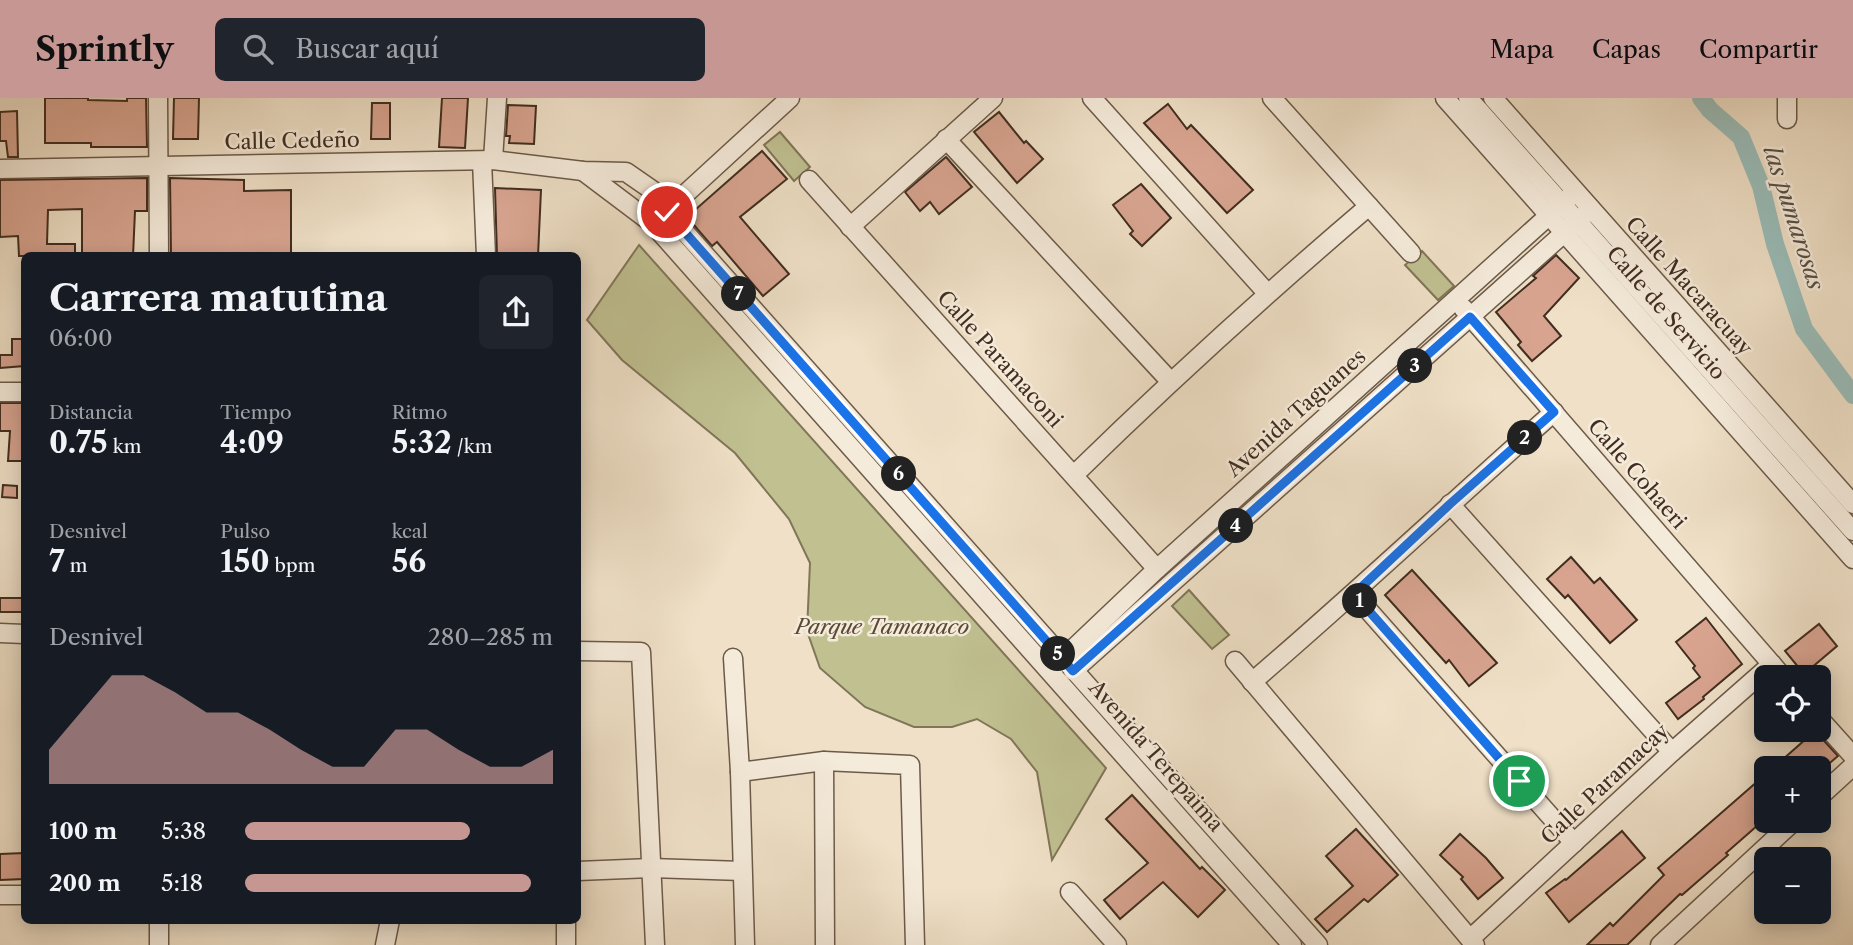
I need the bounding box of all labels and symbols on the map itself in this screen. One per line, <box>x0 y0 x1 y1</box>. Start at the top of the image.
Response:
street label: Calle Cedeño <box>224 127 360 154</box>
water label: las pumarosas <box>1758 143 1831 294</box>
pin <box>637 182 697 242</box>
street label: Calle Macaracuay <box>1621 211 1758 360</box>
street label: Calle de Servicio <box>1602 241 1731 384</box>
pin: 7 <box>722 276 756 312</box>
street label: Calle Paramaconi <box>932 285 1068 432</box>
street label: Avenida Taguanes <box>1220 343 1371 482</box>
pin: 3 <box>1398 348 1432 384</box>
street label: Calle Cohaeri <box>1583 414 1692 534</box>
pin: 2 <box>1508 420 1542 456</box>
pin: 6 <box>881 456 916 492</box>
pin: 4 <box>1218 508 1254 544</box>
pin: 1 <box>1342 584 1378 618</box>
park label: Parque Tamanaco <box>793 614 969 639</box>
pin: 5 <box>1040 636 1076 672</box>
street label: Avenida Terepaima <box>1083 674 1229 837</box>
street label: Calle Paramacay <box>1536 718 1674 849</box>
pin <box>1489 751 1549 811</box>

